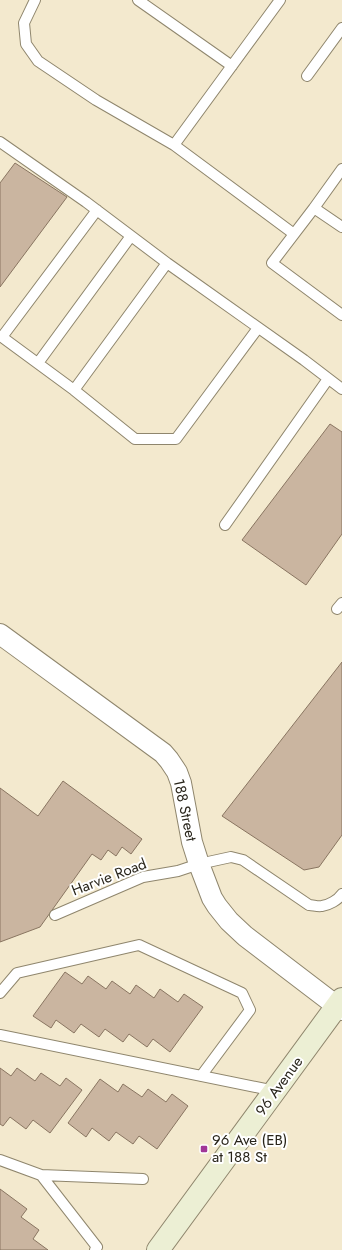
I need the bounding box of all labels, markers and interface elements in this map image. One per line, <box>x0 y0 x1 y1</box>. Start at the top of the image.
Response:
street label: 188 Street <box>168 777 202 844</box>
street label: Harvie Road <box>68 853 150 901</box>
street label: 96 Avenue <box>250 1052 308 1120</box>
place label: 96 Ave (EB) at 188 St <box>212 1129 287 1168</box>
marker: 96 Ave (EB) at 188 St <box>199 1144 209 1154</box>

